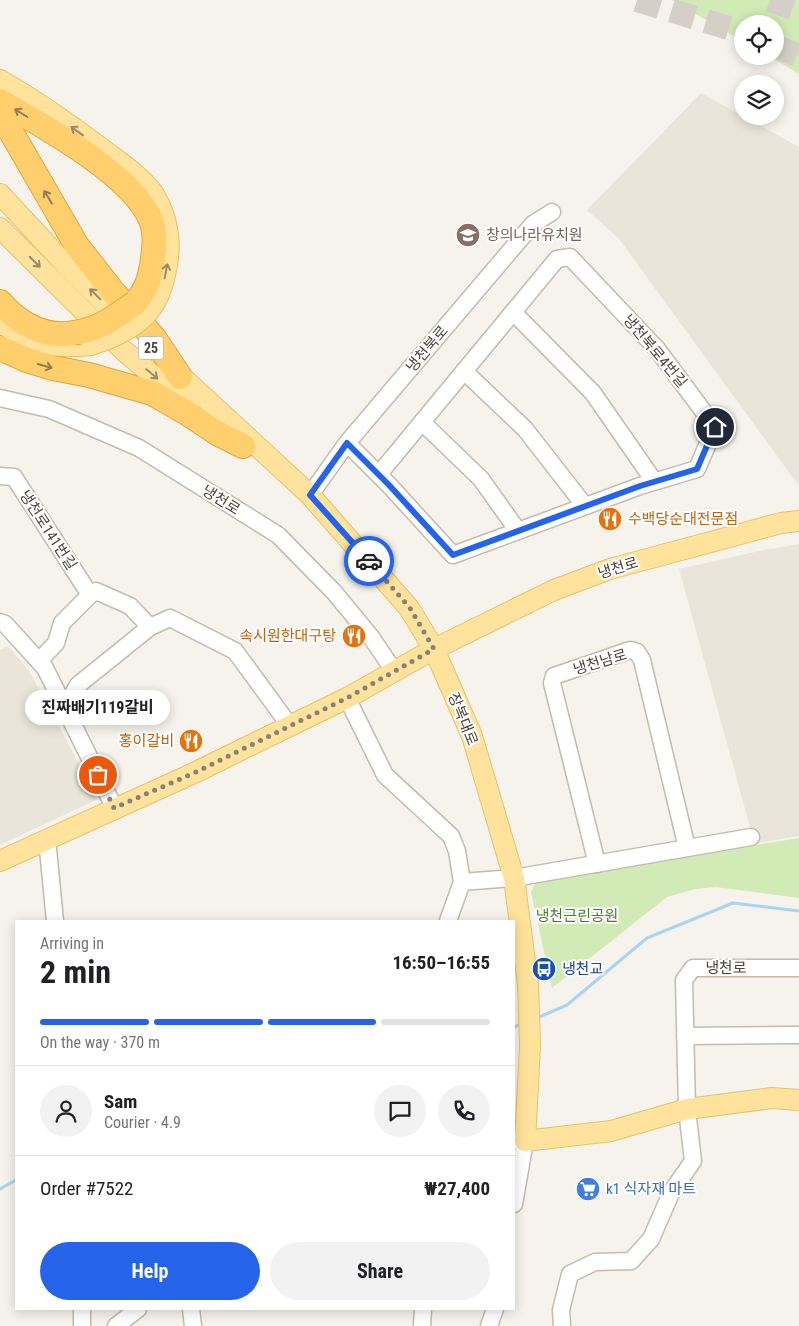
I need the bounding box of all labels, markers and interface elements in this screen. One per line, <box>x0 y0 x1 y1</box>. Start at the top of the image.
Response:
map controls <box>734 15 784 125</box>
button: locate <box>734 15 784 65</box>
button: layers <box>734 75 784 125</box>
one-way arrow <box>14 108 28 118</box>
one-way arrow <box>71 125 84 136</box>
one-way arrow <box>43 190 53 204</box>
school or university icon: 창의나라유치원 <box>455 222 481 248</box>
place label: 창의나라유치원 <box>486 226 583 244</box>
one-way arrow <box>28 256 41 268</box>
one-way arrow <box>162 263 171 279</box>
one-way arrow <box>89 288 102 300</box>
street label: 냉천북로4번길 <box>619 311 691 391</box>
street label: 냉천북로 <box>402 322 452 376</box>
road number: 25 <box>138 336 164 359</box>
one-way arrow <box>37 361 53 371</box>
one-way arrow <box>145 369 158 380</box>
pin <box>694 406 736 448</box>
icon: home <box>701 413 729 441</box>
street label: 냉천로 <box>199 481 243 519</box>
street label: 냉천로141번길 <box>16 487 80 573</box>
restaurant icon: 수백당순대전문점 <box>597 506 623 532</box>
place label: 수백당순대전문점 <box>628 510 738 528</box>
courier <box>344 536 394 586</box>
icon: car <box>355 547 383 575</box>
street label: 냉천로 <box>596 553 640 583</box>
restaurant icon: 속시원한대구탕 <box>341 623 367 649</box>
place label: 속시원한대구탕 <box>239 627 336 645</box>
street label: 냉천남로 <box>571 645 629 679</box>
callout: 진짜배기119갈비 <box>26 690 170 725</box>
street label: 장복대로 <box>444 690 482 748</box>
text: 진짜배기119갈비 <box>41 698 154 717</box>
restaurant icon: 홍이갈비 <box>178 728 204 754</box>
place label: 홍이갈비 <box>119 732 174 750</box>
pin <box>77 754 119 796</box>
icon: bag <box>84 761 112 789</box>
park label: 냉천근린공원 <box>536 907 618 925</box>
text: Arriving in <box>40 934 104 953</box>
text: 16:50–16:55 <box>392 951 490 974</box>
text: 2 min <box>40 953 111 991</box>
bus stop icon: 냉천교 <box>531 956 557 982</box>
street label: 냉천로 <box>705 959 747 977</box>
place label: 냉천교 <box>562 960 603 978</box>
text: On the way · 370 m <box>40 1033 160 1052</box>
button: person <box>40 1085 92 1137</box>
button: chat <box>374 1085 426 1137</box>
button: phone <box>438 1085 490 1137</box>
text: Sam <box>104 1090 137 1113</box>
text: Courier · 4.9 <box>104 1113 181 1132</box>
supermarket icon: k1 식자재 마트 <box>575 1176 601 1202</box>
text: Order #7522 <box>40 1177 133 1200</box>
text: ₩27,400 <box>424 1177 490 1200</box>
place label: k1 식자재 마트 <box>606 1180 696 1198</box>
button: Help <box>40 1242 260 1300</box>
button: Share <box>270 1242 490 1300</box>

